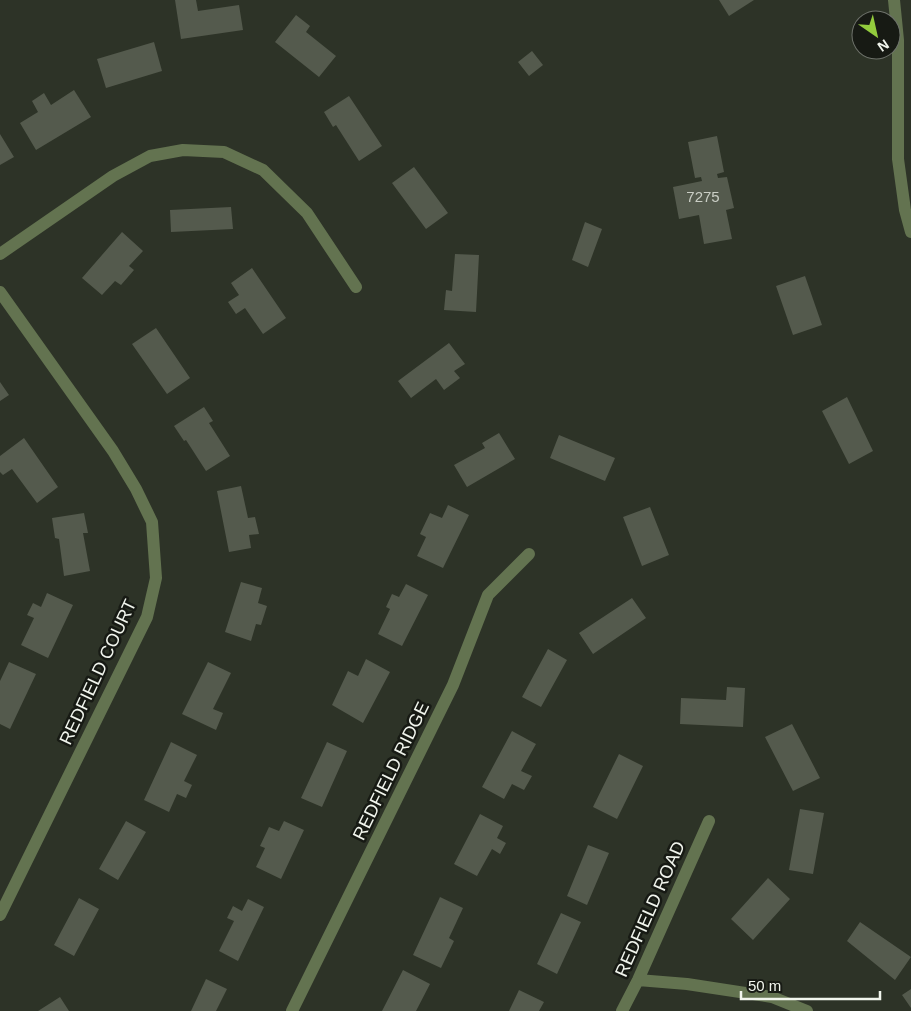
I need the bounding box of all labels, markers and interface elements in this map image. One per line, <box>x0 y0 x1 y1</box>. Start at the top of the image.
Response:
north arrow <box>851 10 901 60</box>
text: N <box>875 36 892 55</box>
house number: 7275 <box>686 188 720 205</box>
street label: REDFIELD COURT <box>56 596 140 748</box>
street label: REDFIELD RIDGE <box>349 699 433 843</box>
street label: REDFIELD ROAD <box>611 838 689 980</box>
scale bar <box>741 968 880 1000</box>
text: 50 m <box>748 977 781 994</box>

